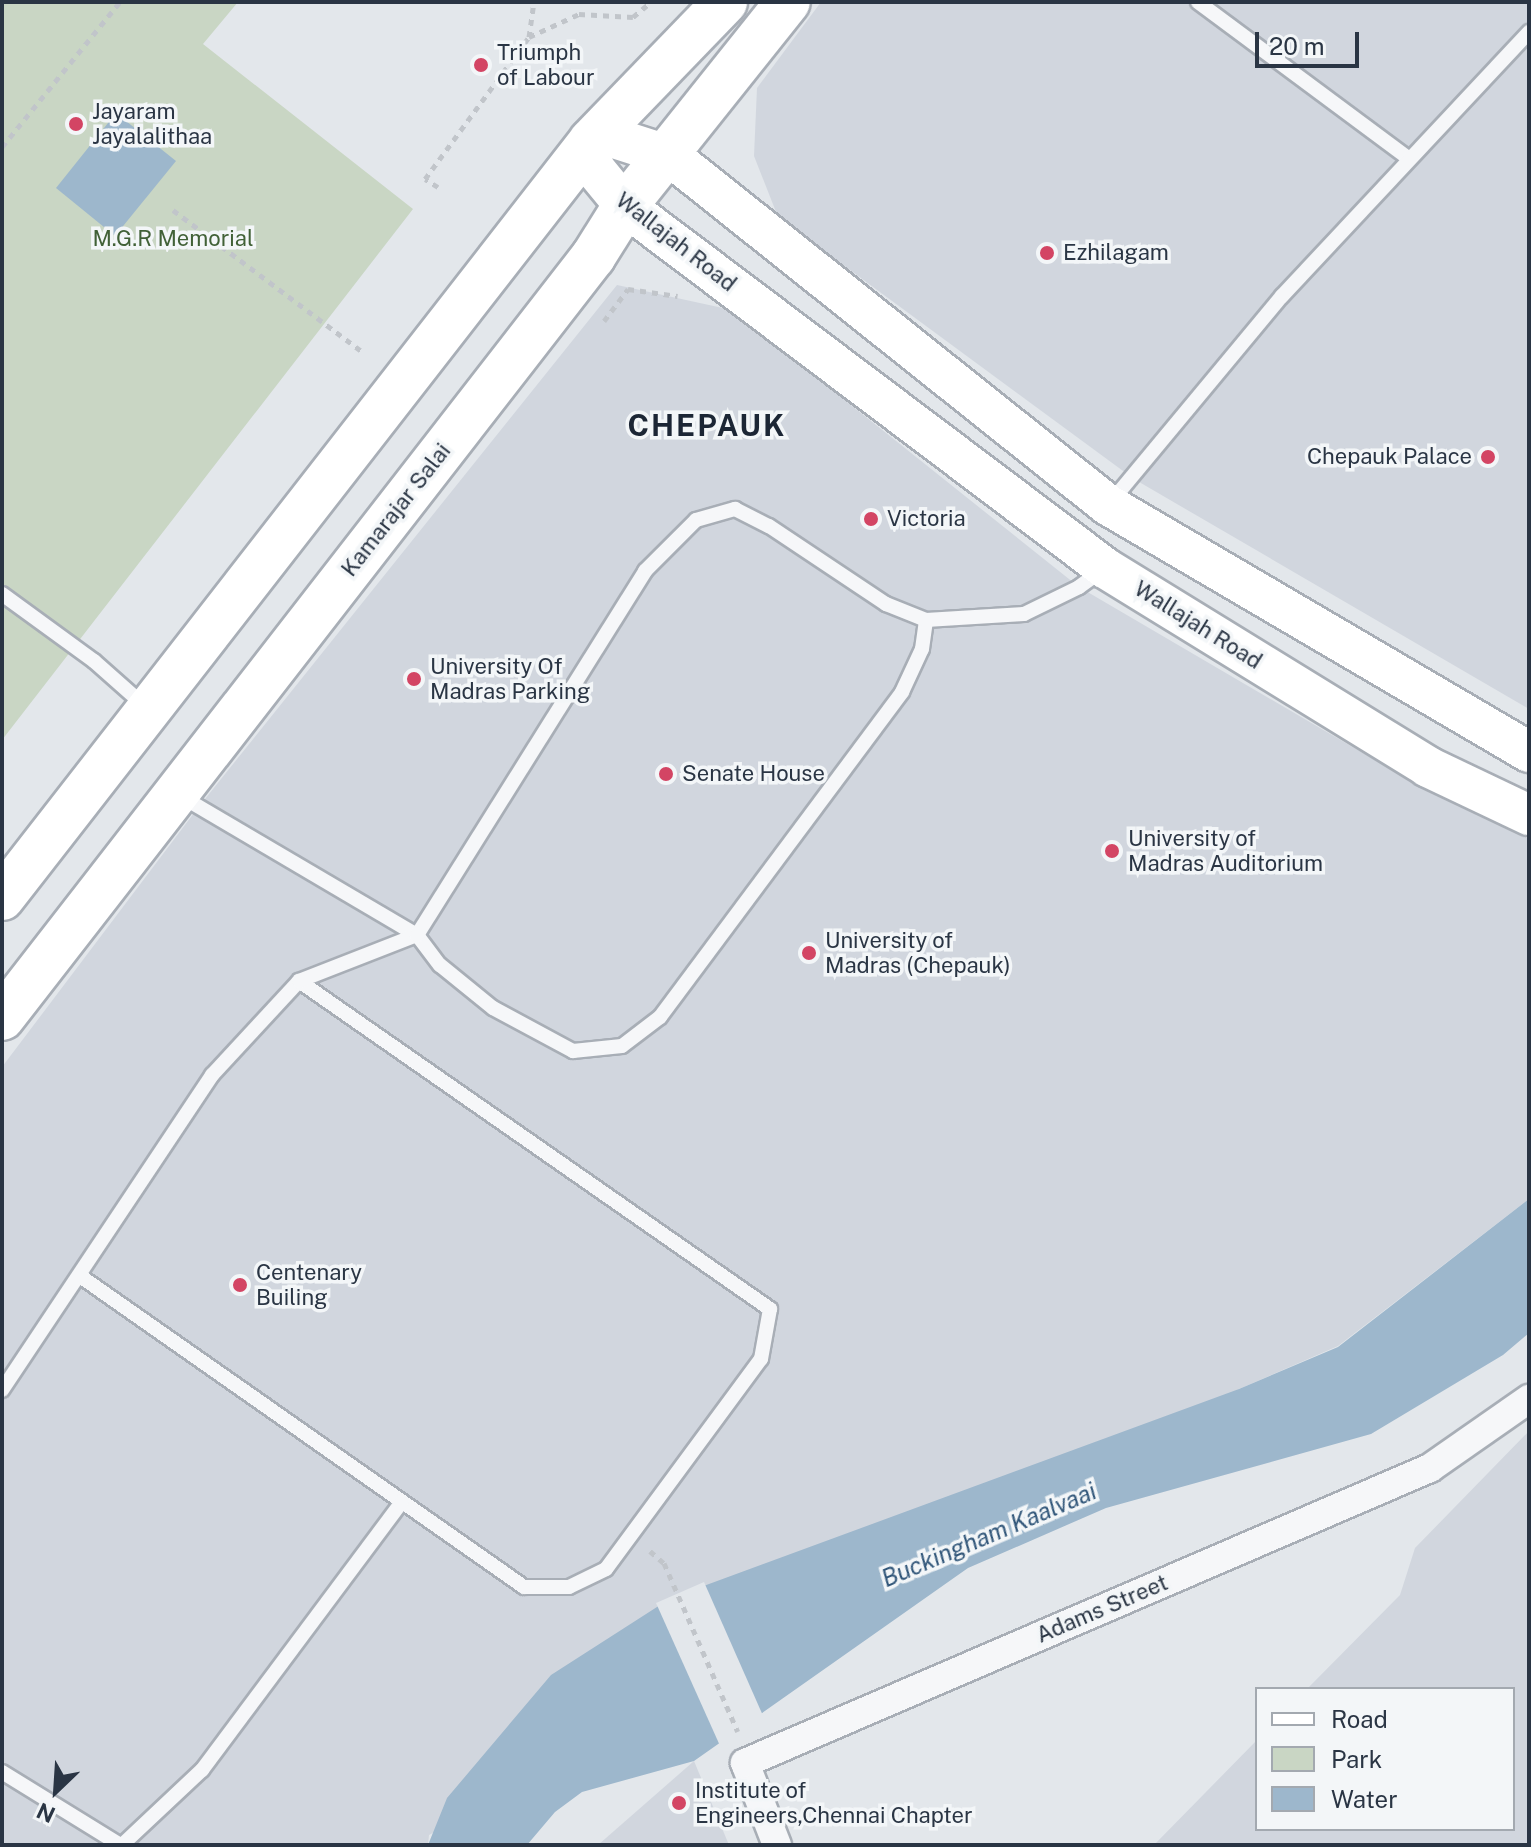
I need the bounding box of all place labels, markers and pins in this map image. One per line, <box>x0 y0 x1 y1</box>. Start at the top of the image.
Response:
place label: Triumph of Labour <box>497 39 595 90</box>
marker: Triumph of Labour <box>472 56 490 74</box>
place label: Jayaram Jayalalithaa <box>92 98 212 150</box>
marker: Jayaram Jayalalithaa <box>67 115 85 133</box>
place label: Ezhilagam <box>1063 240 1169 266</box>
marker: Ezhilagam <box>1038 244 1056 262</box>
place label: Chepauk Palace <box>1307 444 1472 470</box>
marker: Chepauk Palace <box>1479 448 1497 466</box>
place label: Victoria <box>887 506 966 532</box>
marker: Victoria <box>862 510 880 528</box>
place label: University Of Madras Parking <box>430 653 590 704</box>
marker: University Of Madras Parking <box>405 670 423 688</box>
place label: Senate House <box>682 761 825 787</box>
marker: Senate House <box>657 765 675 783</box>
place label: University of Madras Auditorium <box>1128 825 1323 876</box>
marker: University of Madras Auditorium <box>1103 842 1121 860</box>
place label: University of Madras (Chepauk) <box>825 927 1011 978</box>
marker: University of Madras (Chepauk) <box>800 944 818 962</box>
place label: Centenary Builing <box>256 1259 362 1310</box>
marker: Centenary Builing <box>231 1276 249 1294</box>
place label: Institute of Engineers,Chennai Chapter <box>695 1777 973 1828</box>
marker: Institute of Engineers,Chennai Chapter <box>670 1794 688 1812</box>

